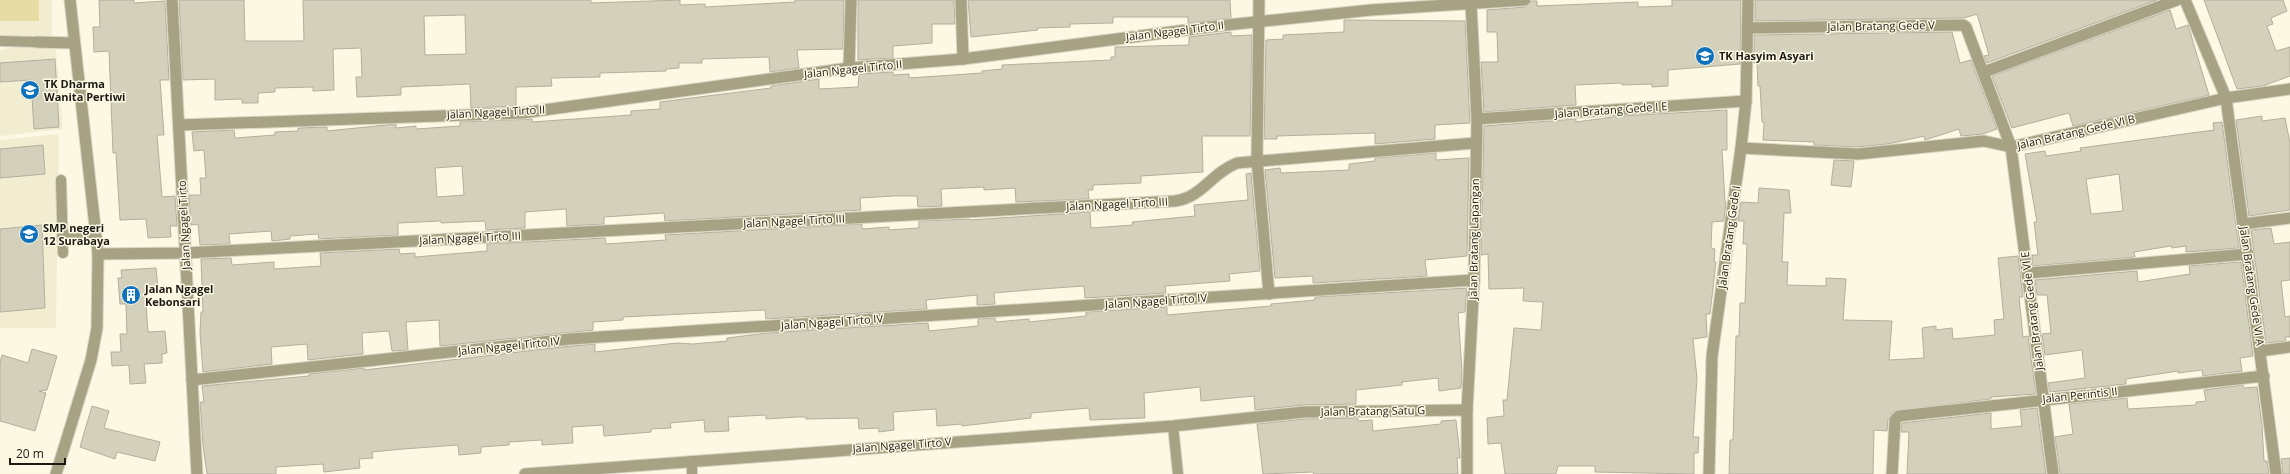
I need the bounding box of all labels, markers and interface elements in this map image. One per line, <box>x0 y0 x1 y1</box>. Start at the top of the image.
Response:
street label: Jalan Ngagel Tirto II <box>1124 17 1225 44</box>
street label: Jalan Bratang Gede V <box>1826 17 1935 34</box>
school or university icon: TK Hasyim Asyari <box>1694 45 1716 67</box>
place label: TK Hasyim Asyari <box>1719 48 1814 63</box>
street label: Jalan Ngagel Tirto II <box>802 56 903 81</box>
place label: TK Dharma Wanita Pertiwi <box>44 76 125 104</box>
school or university icon: TK Dharma Wanita Pertiwi <box>19 79 41 101</box>
street label: Jalan Bratang Gede I E <box>1553 98 1668 121</box>
street label: Jalan Ngagel Tirto II <box>445 101 546 122</box>
street label: Jalan Bratang Gede VI B <box>2015 111 2136 153</box>
street label: Jalan Bratang Lapangan <box>1465 178 1482 301</box>
street label: Jalan Ngagel Tirto <box>174 180 193 271</box>
street label: Jalan Bratang Gede I <box>1714 184 1743 290</box>
street label: Jalan Ngagel Tirto III <box>1065 193 1168 214</box>
street label: Jalan Ngagel Tirto III <box>742 210 845 231</box>
place label: SMP negeri 12 Surabaya <box>43 220 110 248</box>
school or university icon: SMP negeri 12 Surabaya <box>18 223 40 245</box>
street label: Jalan Bratang Gede VI A <box>2237 224 2268 347</box>
street label: Jalan Ngagel Tirto III <box>418 227 521 248</box>
street label: Jalan Bratang Gede VI E <box>2017 251 2046 372</box>
place label: Jalan Ngagel Kebonsari <box>144 281 213 309</box>
building icon: Jalan Ngagel Kebonsari <box>120 284 142 306</box>
street label: Jalan Ngagel Tirto IV <box>1104 289 1208 312</box>
street label: Jalan Ngagel Tirto IV <box>780 310 884 333</box>
street label: Jalan Ngagel Tirto IV <box>456 333 561 358</box>
street label: Jalan Perintis II <box>2041 383 2118 406</box>
street label: Jalan Bratang Satu G <box>1320 402 1425 419</box>
street label: Jalan Ngagel Tirto V <box>851 434 952 456</box>
scale bar <box>10 440 65 466</box>
text: 20 m <box>16 445 44 462</box>

